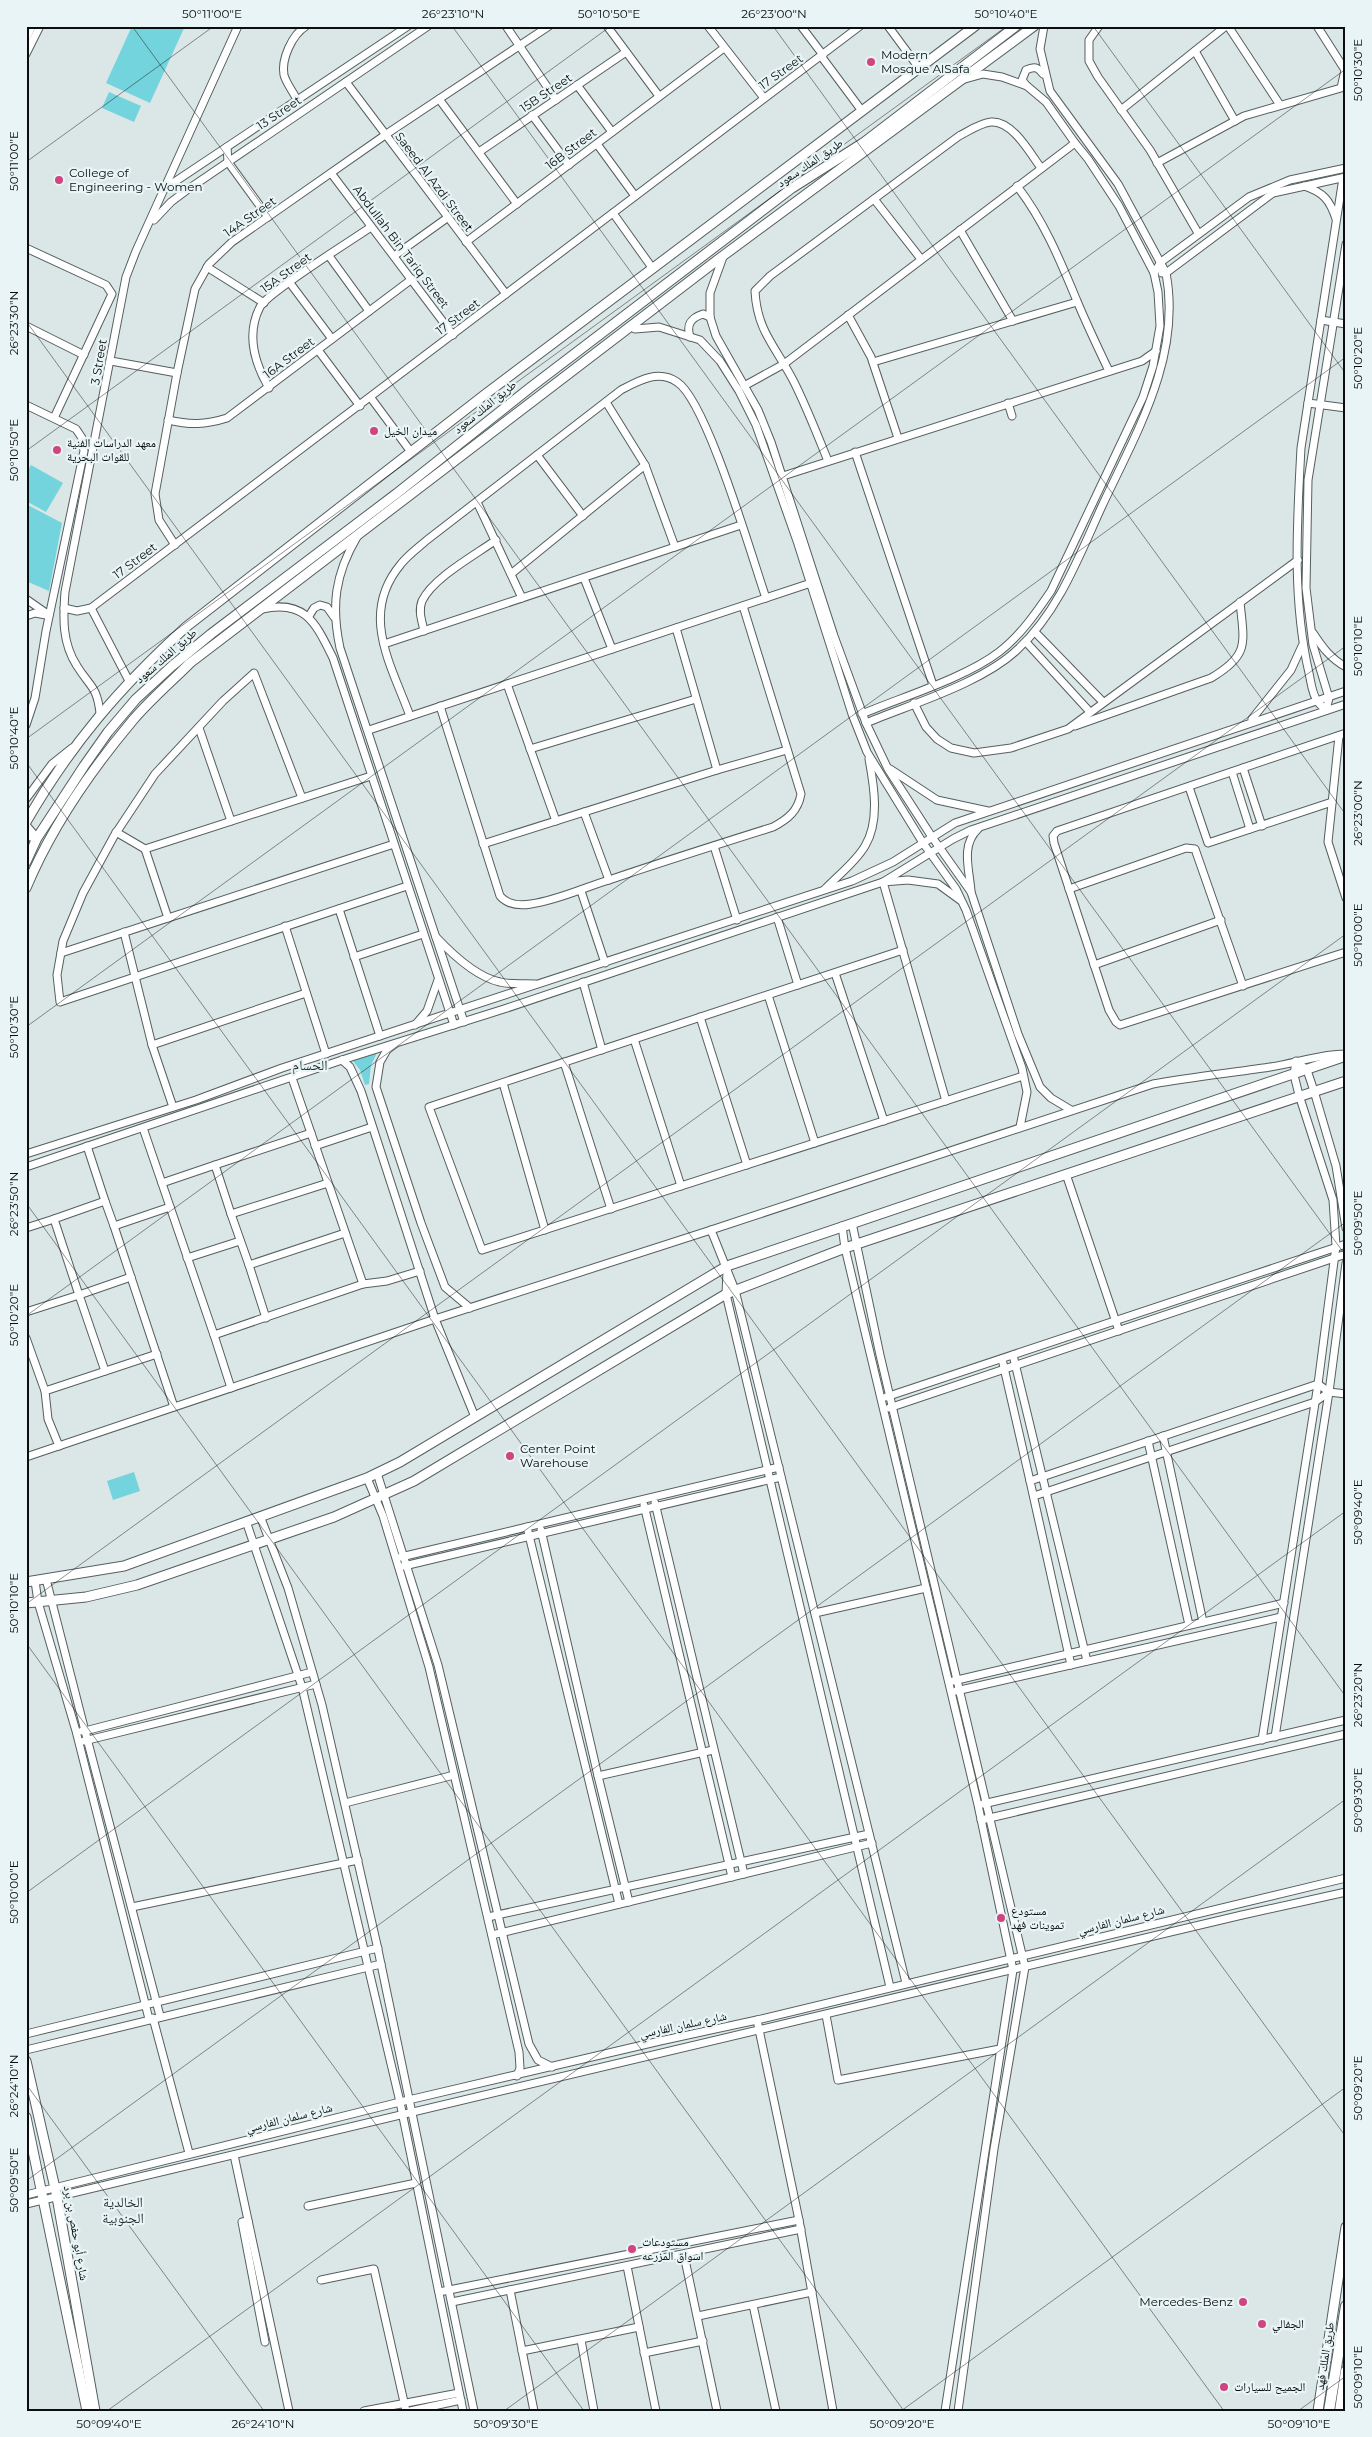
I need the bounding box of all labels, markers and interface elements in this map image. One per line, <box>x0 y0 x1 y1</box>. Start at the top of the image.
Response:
text: 50°11'00"E <box>182 6 242 21</box>
text: 26°23'10"N <box>422 6 484 21</box>
text: 50°10'50"E <box>578 6 640 21</box>
text: 26°23'00"N <box>741 6 807 21</box>
text: 50°10'40"E <box>974 6 1038 21</box>
text: 50°10'30"E <box>1350 39 1365 101</box>
place label: Modern Mosque AlSafa <box>881 47 970 76</box>
street label: 17 Street <box>756 51 806 93</box>
marker: Modern Mosque AlSafa <box>865 56 877 68</box>
street label: 15B Street <box>517 70 575 115</box>
street label: 13 Street <box>254 92 304 133</box>
street label: 16B Street <box>542 124 599 173</box>
street label: Saeed Al Azdi Street <box>392 129 477 234</box>
text: 50°11'00"E <box>6 131 21 191</box>
street label: طريق الملك سعود <box>774 135 846 190</box>
place label: College of Engineering - Women <box>69 165 203 194</box>
marker: College of Engineering - Women <box>53 174 65 186</box>
street label: Abdullah Bin Tariq Street <box>350 182 453 311</box>
street label: 14A Street <box>221 193 279 240</box>
street label: 15A Street <box>257 249 314 296</box>
text: 26°23'30"N <box>6 291 21 355</box>
street label: 17 Street <box>433 295 483 338</box>
text: 50°10'20"E <box>1350 327 1365 389</box>
street label: 16A Street <box>260 334 317 382</box>
street label: 3 Street <box>87 338 110 386</box>
street label: طريق الملك سعود <box>450 377 519 437</box>
text: 50°10'50"E <box>6 419 21 481</box>
place label: ميدان الخيل <box>384 423 437 438</box>
marker: ميدان الخيل <box>368 425 380 437</box>
place label: معهد الدراسات الفنية للقوات البحرية <box>67 435 156 464</box>
marker: معهد الدراسات الفنية للقوات البحرية <box>51 444 63 456</box>
street label: 17 Street <box>110 539 160 582</box>
text: 50°10'10"E <box>1350 616 1365 676</box>
street label: طريق الملك سعود <box>132 625 200 687</box>
text: 50°10'40"E <box>6 706 21 770</box>
text: 26°23'00"N <box>1350 780 1365 846</box>
text: 50°10'00"E <box>1350 903 1365 967</box>
text: 50°10'30"E <box>6 996 21 1058</box>
district label: الحسام <box>292 1056 328 1075</box>
text: 26°23'50"N <box>6 1172 21 1236</box>
text: 50°09'50"E <box>1350 1190 1365 1256</box>
text: 50°10'20"E <box>6 1284 21 1346</box>
place label: Center Point Warehouse <box>520 1441 596 1470</box>
marker: Center Point Warehouse <box>504 1450 516 1462</box>
text: 50°09'40"E <box>1350 1479 1365 1545</box>
text: 50°10'10"E <box>6 1573 21 1633</box>
text: 26°23'20"N <box>1350 1663 1365 1727</box>
text: 50°09'30"E <box>1350 1767 1365 1833</box>
text: 50°10'00"E <box>6 1860 21 1924</box>
street label: شارع سلمان الفارسي <box>1076 1901 1167 1940</box>
place label: مستودع تموينات فهد <box>1011 1903 1065 1932</box>
marker: مستودع تموينات فهد <box>995 1912 1007 1924</box>
street label: شارع سلمان الفارسي <box>638 2008 729 2044</box>
text: 26°24'10"N <box>6 2055 21 2117</box>
text: 50°09'20"E <box>1350 2055 1365 2121</box>
street label: شارع سلمان الفارسي <box>244 2099 335 2138</box>
text: 50°09'50"E <box>6 2147 21 2213</box>
street label: شارع أبو حفص بن برد <box>60 2184 92 2282</box>
district label: الخالدية الجنوبية <box>102 2193 144 2227</box>
place label: مستودعات اسواق المزرعه <box>642 2234 704 2263</box>
marker: مستودعات اسواق المزرعه <box>626 2243 638 2255</box>
place label: Mercedes-Benz <box>1139 2294 1233 2309</box>
marker: Mercedes-Benz <box>1237 2296 1249 2308</box>
place label: الجفالي <box>1272 2316 1304 2334</box>
marker: الجفالي <box>1256 2318 1268 2330</box>
street label: طريق الملك فهد <box>1312 2321 1337 2391</box>
text: 50°09'10"E <box>1350 2345 1365 2409</box>
place label: الجميح للسيارات <box>1234 2379 1305 2394</box>
marker: الجميح للسيارات <box>1218 2381 1230 2393</box>
text: 50°09'40"E <box>76 2416 142 2431</box>
text: 26°24'10"N <box>232 2416 294 2431</box>
text: 50°09'30"E <box>473 2416 539 2431</box>
text: 50°09'20"E <box>869 2416 935 2431</box>
text: 50°09'10"E <box>1267 2416 1331 2431</box>

